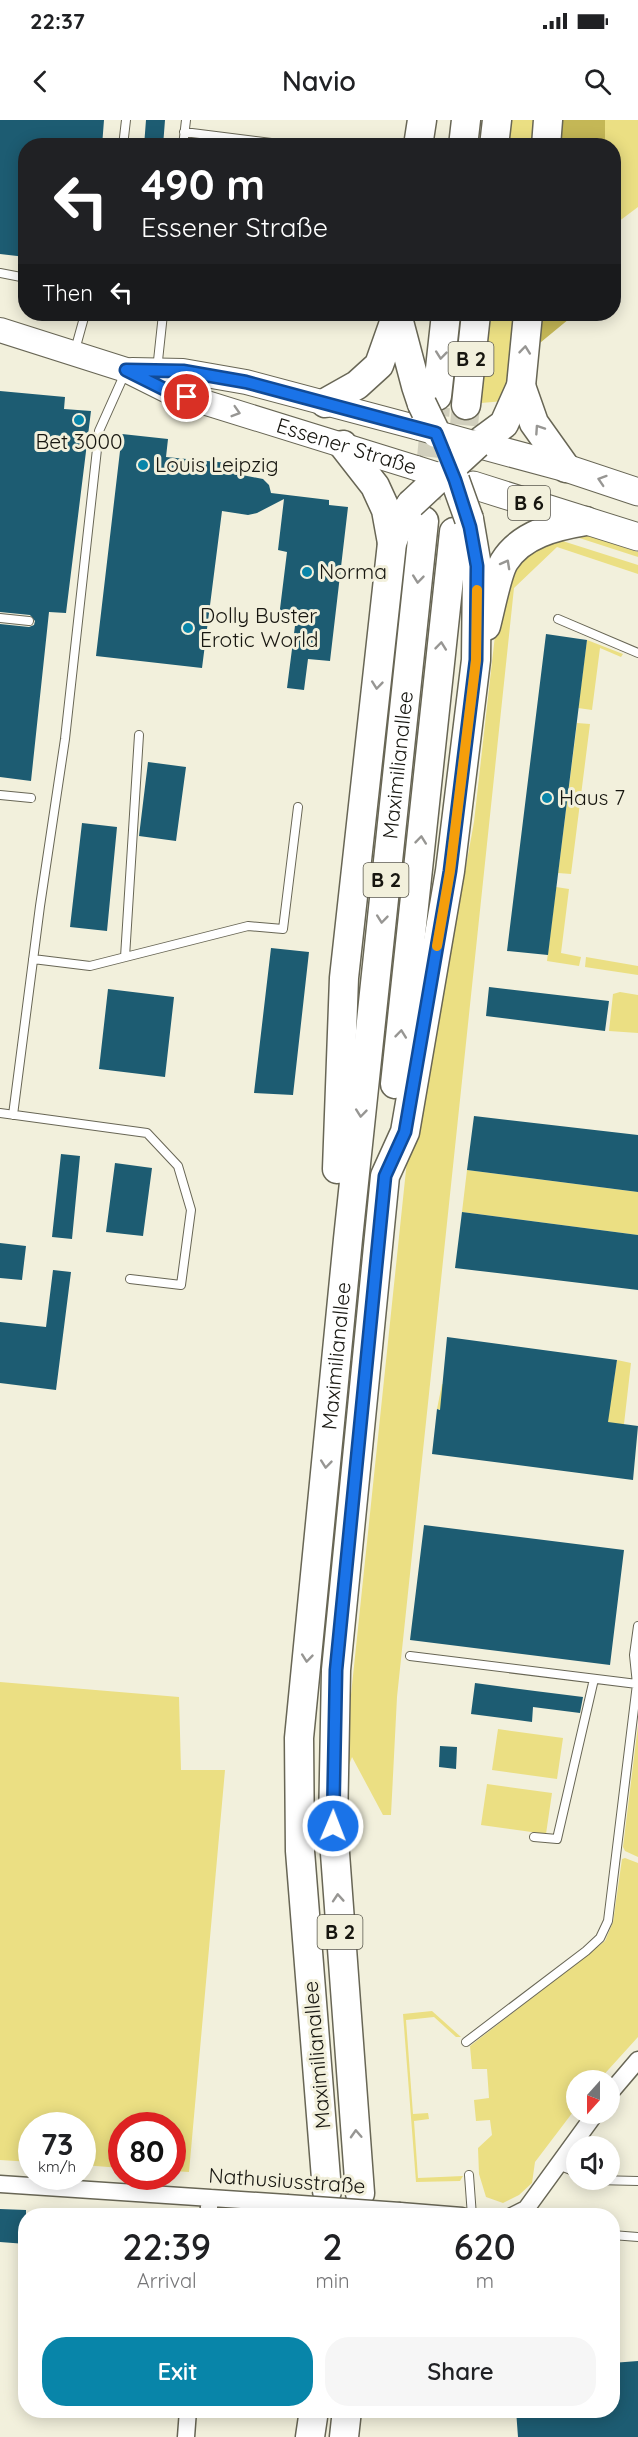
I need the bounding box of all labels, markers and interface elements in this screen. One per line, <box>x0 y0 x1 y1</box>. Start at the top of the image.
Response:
text: 22:37 <box>30 7 85 35</box>
text: Navio <box>282 64 356 98</box>
icon: back <box>24 65 57 98</box>
icon: search <box>581 65 614 98</box>
text: 490 m <box>141 158 265 211</box>
icon: left <box>42 162 120 240</box>
text: Essener Straße <box>141 210 328 244</box>
icon: left <box>105 276 138 309</box>
text: Then <box>42 279 93 307</box>
road number: B 2 <box>448 342 494 376</box>
one-way arrow <box>518 345 531 354</box>
one-way arrow <box>435 350 448 359</box>
pin <box>161 371 212 422</box>
icon: arrive <box>170 380 203 413</box>
one-way arrow <box>230 405 241 417</box>
street label: Essener Straße <box>273 411 420 479</box>
marker: Bet 3000 <box>72 413 86 427</box>
one-way arrow <box>535 425 546 436</box>
place label: Bet 3000 <box>36 428 122 454</box>
place label: Louis Leipzig <box>155 451 279 477</box>
marker: Louis Leipzig <box>136 458 150 472</box>
one-way arrow <box>597 475 608 487</box>
road number: B 6 <box>508 486 550 520</box>
place label: Norma <box>319 558 387 584</box>
one-way arrow <box>499 560 510 570</box>
marker: Norma <box>300 565 314 579</box>
one-way arrow <box>412 575 425 584</box>
place label: Dolly Buster Erotic World <box>200 602 319 652</box>
marker: Dolly Buster Erotic World <box>181 621 195 635</box>
one-way arrow <box>434 642 447 651</box>
one-way arrow <box>371 680 383 690</box>
street label: Maximilianallee <box>376 690 418 840</box>
place label: Haus 7 <box>559 784 625 810</box>
marker: Haus 7 <box>540 791 554 805</box>
one-way arrow <box>414 836 427 845</box>
road number: B 2 <box>364 863 408 897</box>
one-way arrow <box>376 915 389 924</box>
one-way arrow <box>394 1030 407 1039</box>
one-way arrow <box>355 1109 368 1118</box>
street label: Maximilianallee <box>315 1281 356 1431</box>
one-way arrow <box>320 1460 333 1469</box>
one-way arrow <box>301 1654 314 1663</box>
position arrow <box>301 1794 365 1858</box>
one-way arrow <box>331 1894 344 1903</box>
road number: B 2 <box>318 1915 362 1949</box>
street label: Maximilianallee <box>297 1980 335 2130</box>
north arrow <box>566 2070 620 2124</box>
map controls <box>566 2070 620 2190</box>
speed limit sign: 80 <box>108 2112 186 2190</box>
text: 73 <box>41 2125 73 2163</box>
one-way arrow <box>350 2130 363 2139</box>
button: sound <box>566 2136 620 2190</box>
text: km/h <box>38 2157 76 2176</box>
street label: Nathusiusstraße <box>208 2162 366 2198</box>
text: 22:39 <box>122 2224 211 2269</box>
text: 2 <box>322 2224 343 2269</box>
text: 620 <box>454 2224 516 2269</box>
text: Arrival <box>137 2268 197 2293</box>
text: min <box>315 2268 350 2293</box>
text: m <box>476 2268 494 2293</box>
button: Exit <box>42 2337 313 2406</box>
button: Share <box>325 2337 596 2406</box>

